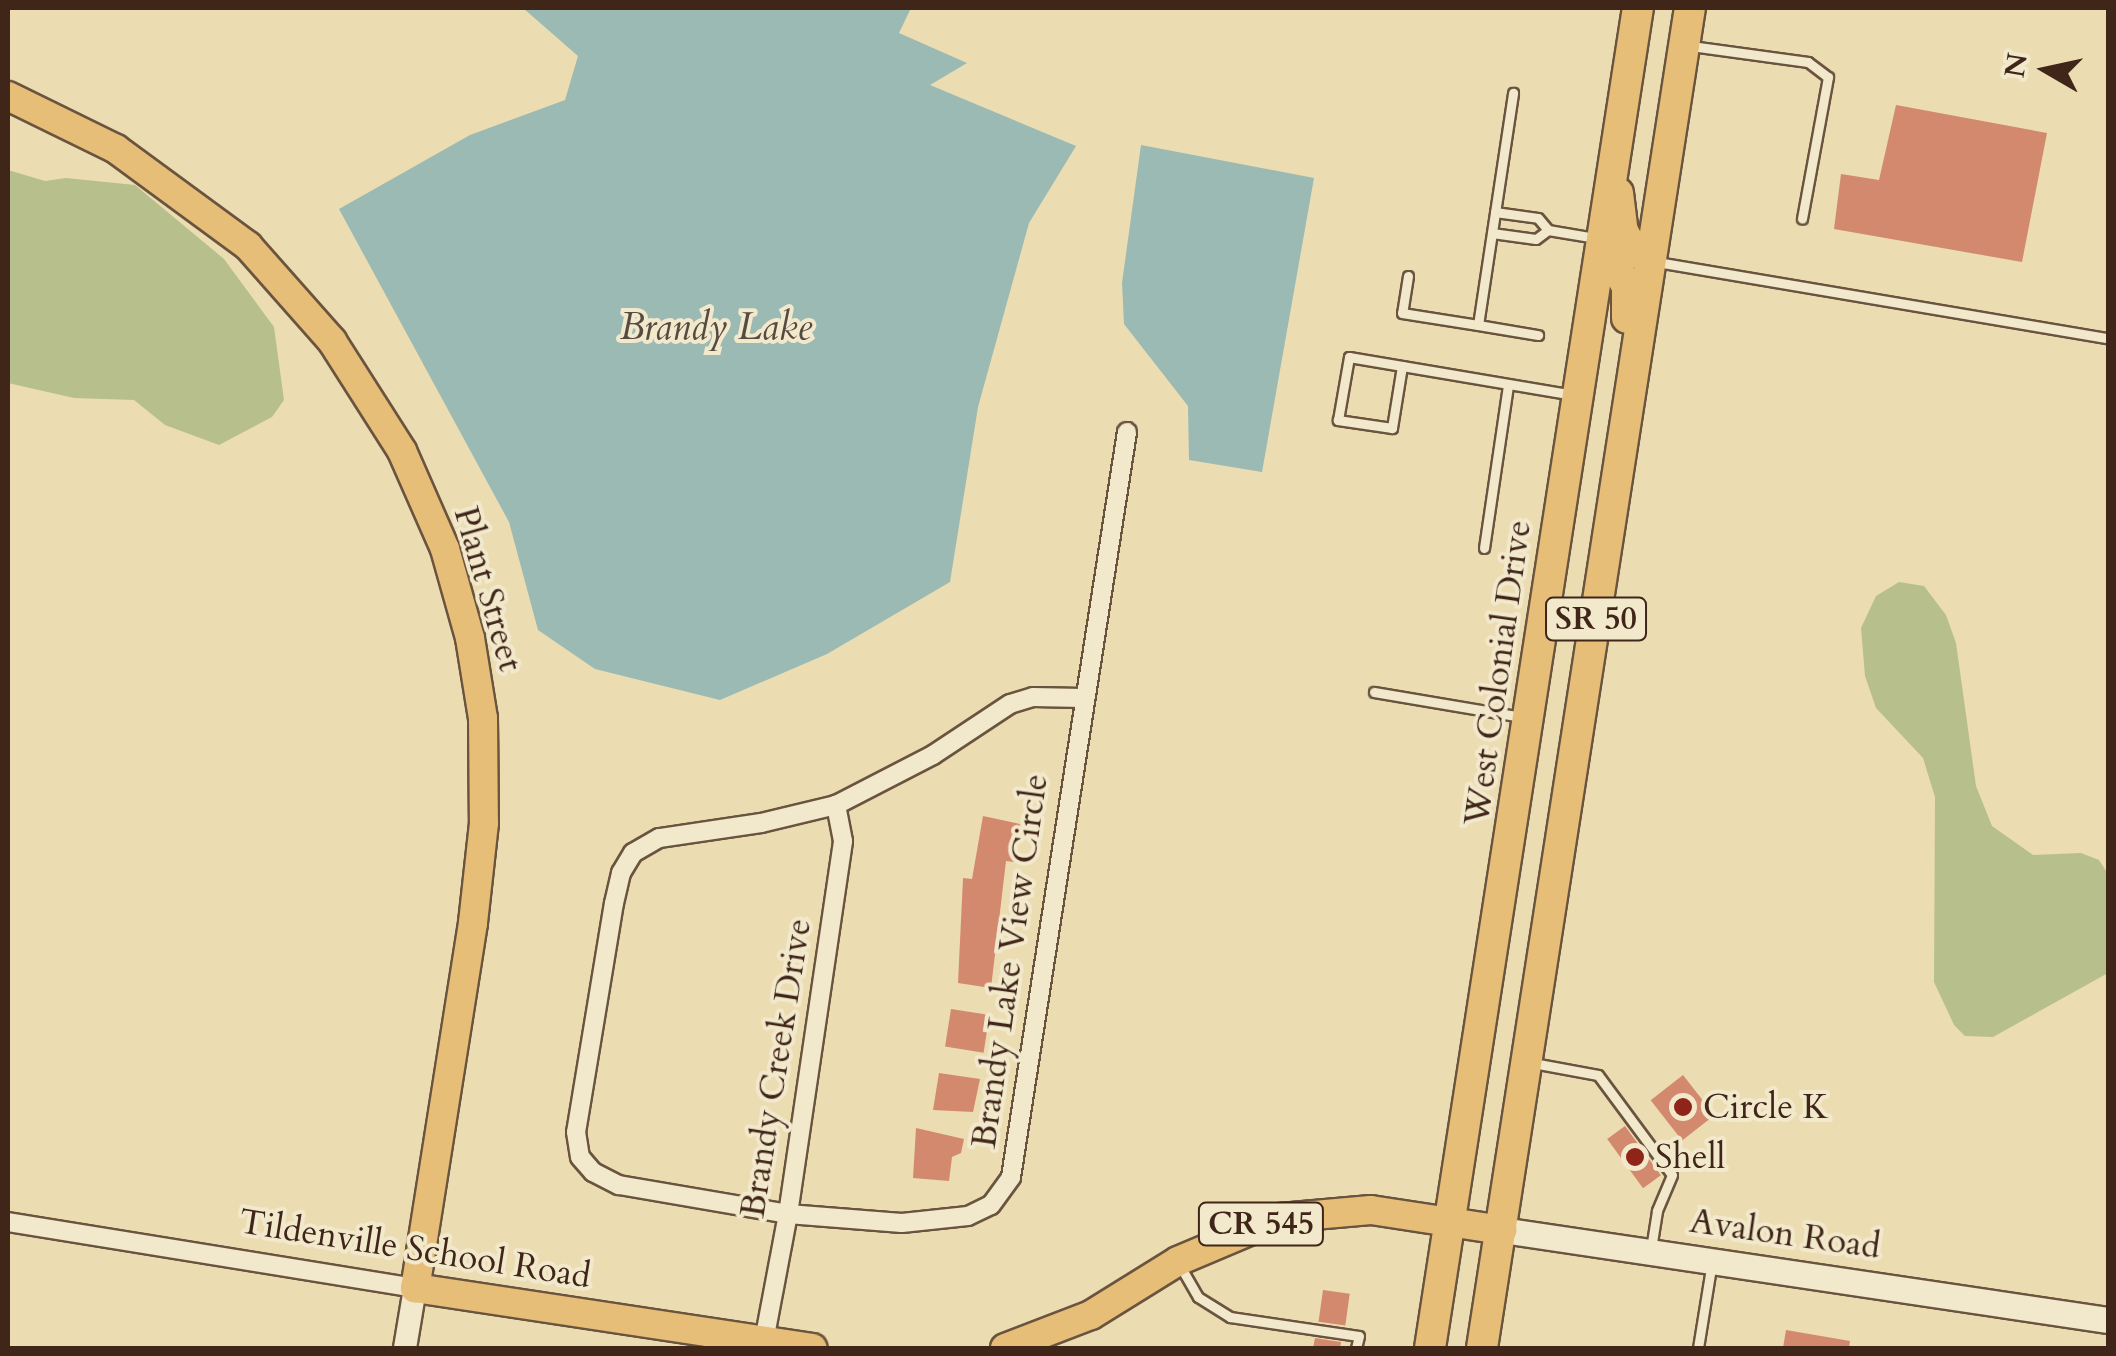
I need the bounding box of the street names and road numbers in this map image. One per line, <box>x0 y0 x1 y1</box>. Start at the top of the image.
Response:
street label: Plant Street <box>444 502 532 676</box>
street label: West Colonial Drive <box>1456 518 1540 828</box>
road number: SR 50 <box>1544 592 1648 646</box>
street label: Brandy Lake View Circle <box>963 771 1057 1151</box>
street label: Brandy Creek Drive <box>732 915 820 1221</box>
road number: CR 545 <box>1196 1197 1326 1251</box>
street label: Tildenville School Road <box>236 1200 594 1298</box>
street label: Avalon Road <box>1687 1200 1883 1268</box>

